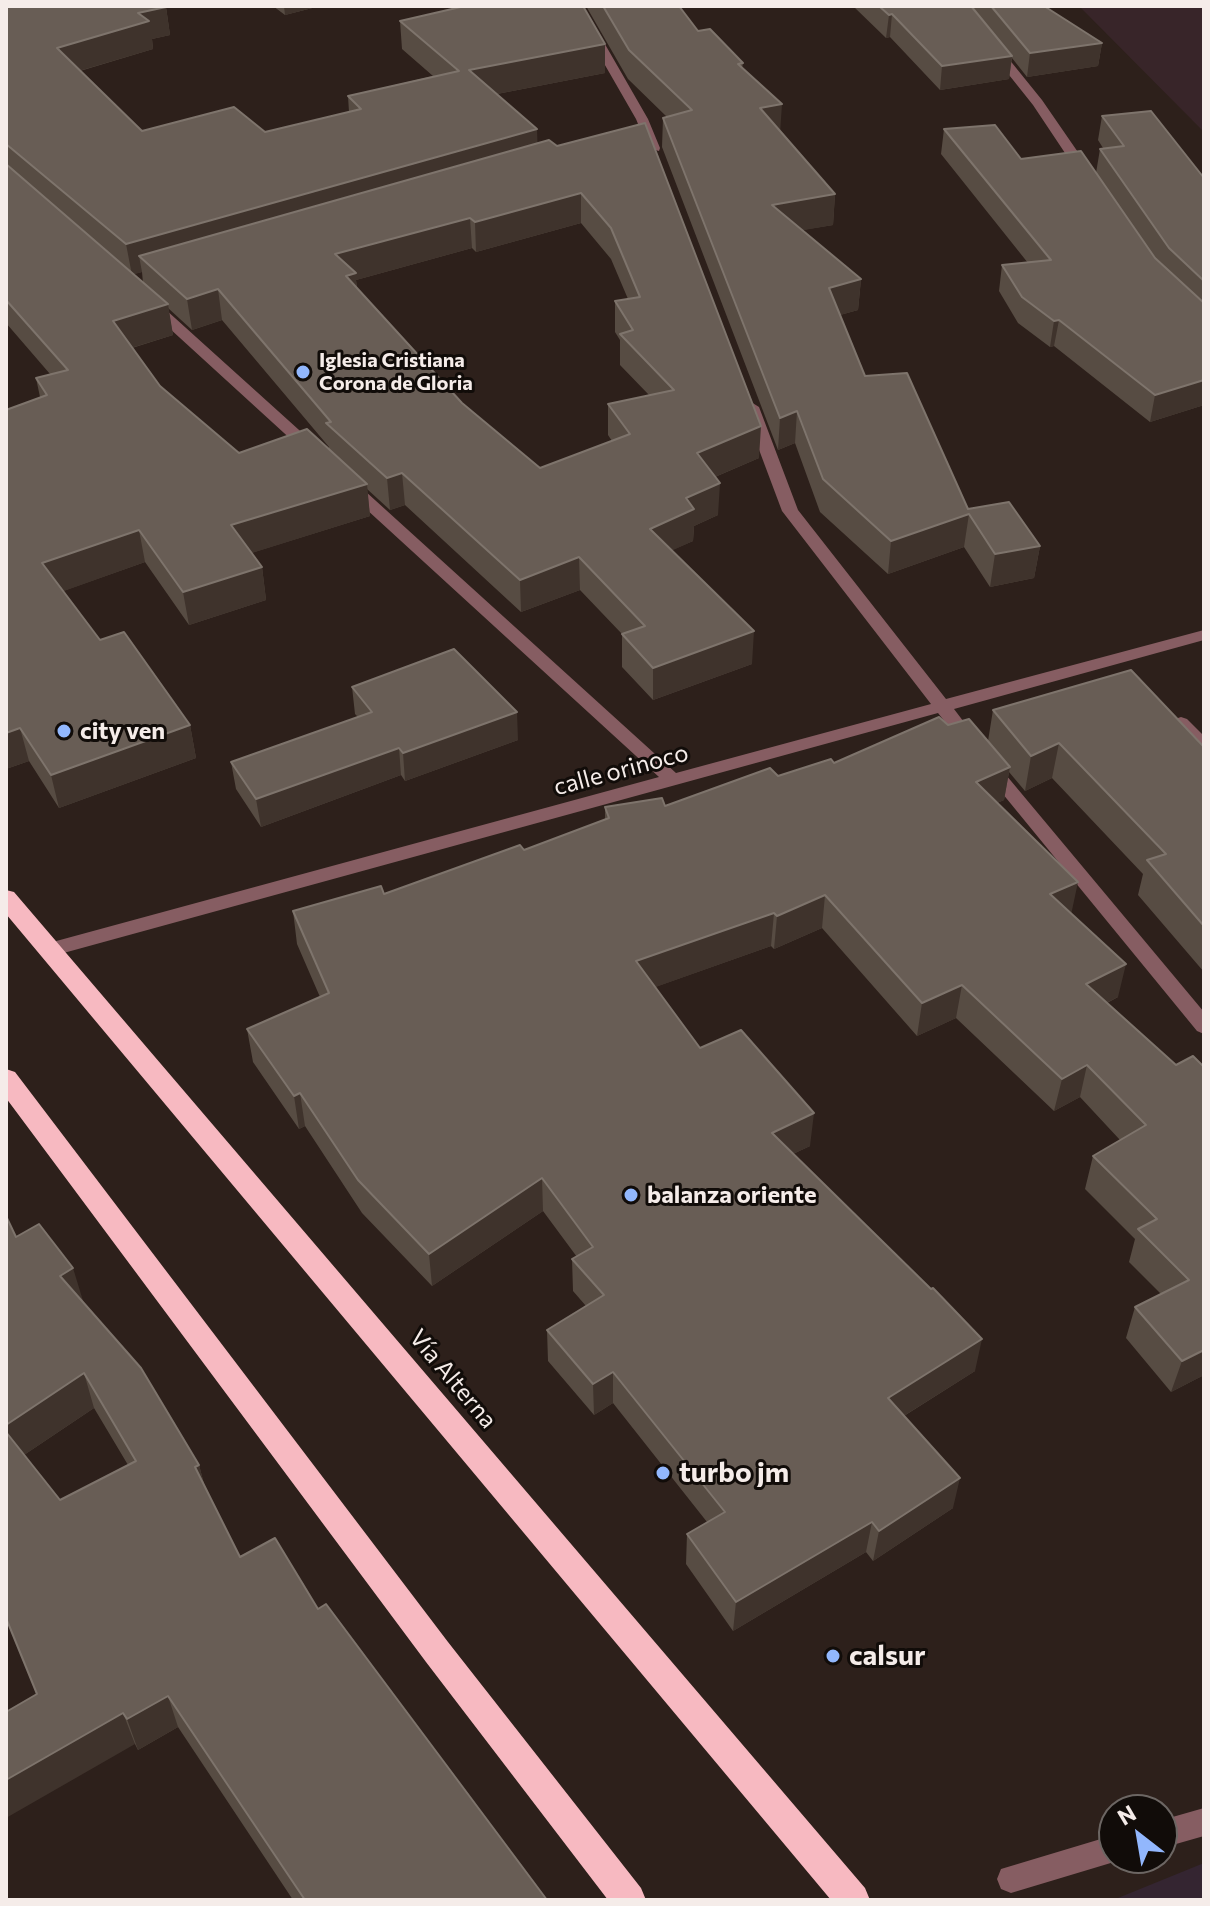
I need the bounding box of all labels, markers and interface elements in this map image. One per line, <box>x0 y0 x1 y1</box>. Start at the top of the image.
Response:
place label: Iglesia Cristiana Corona de Gloria <box>319 348 473 395</box>
marker: Iglesia Cristiana Corona de Gloria <box>294 363 312 381</box>
place label: city ven <box>80 717 165 745</box>
marker: city ven <box>55 722 73 740</box>
street label: calle orinoco <box>550 738 692 802</box>
place label: balanza oriente <box>647 1181 817 1209</box>
marker: balanza oriente <box>622 1186 640 1204</box>
street label: Vía Alterna <box>403 1324 503 1434</box>
place label: turbo jm <box>679 1456 789 1490</box>
marker: turbo jm <box>654 1464 672 1482</box>
place label: calsur <box>849 1639 926 1673</box>
marker: calsur <box>824 1647 842 1665</box>
north arrow <box>1098 1794 1178 1874</box>
text: N <box>1112 1799 1140 1831</box>

